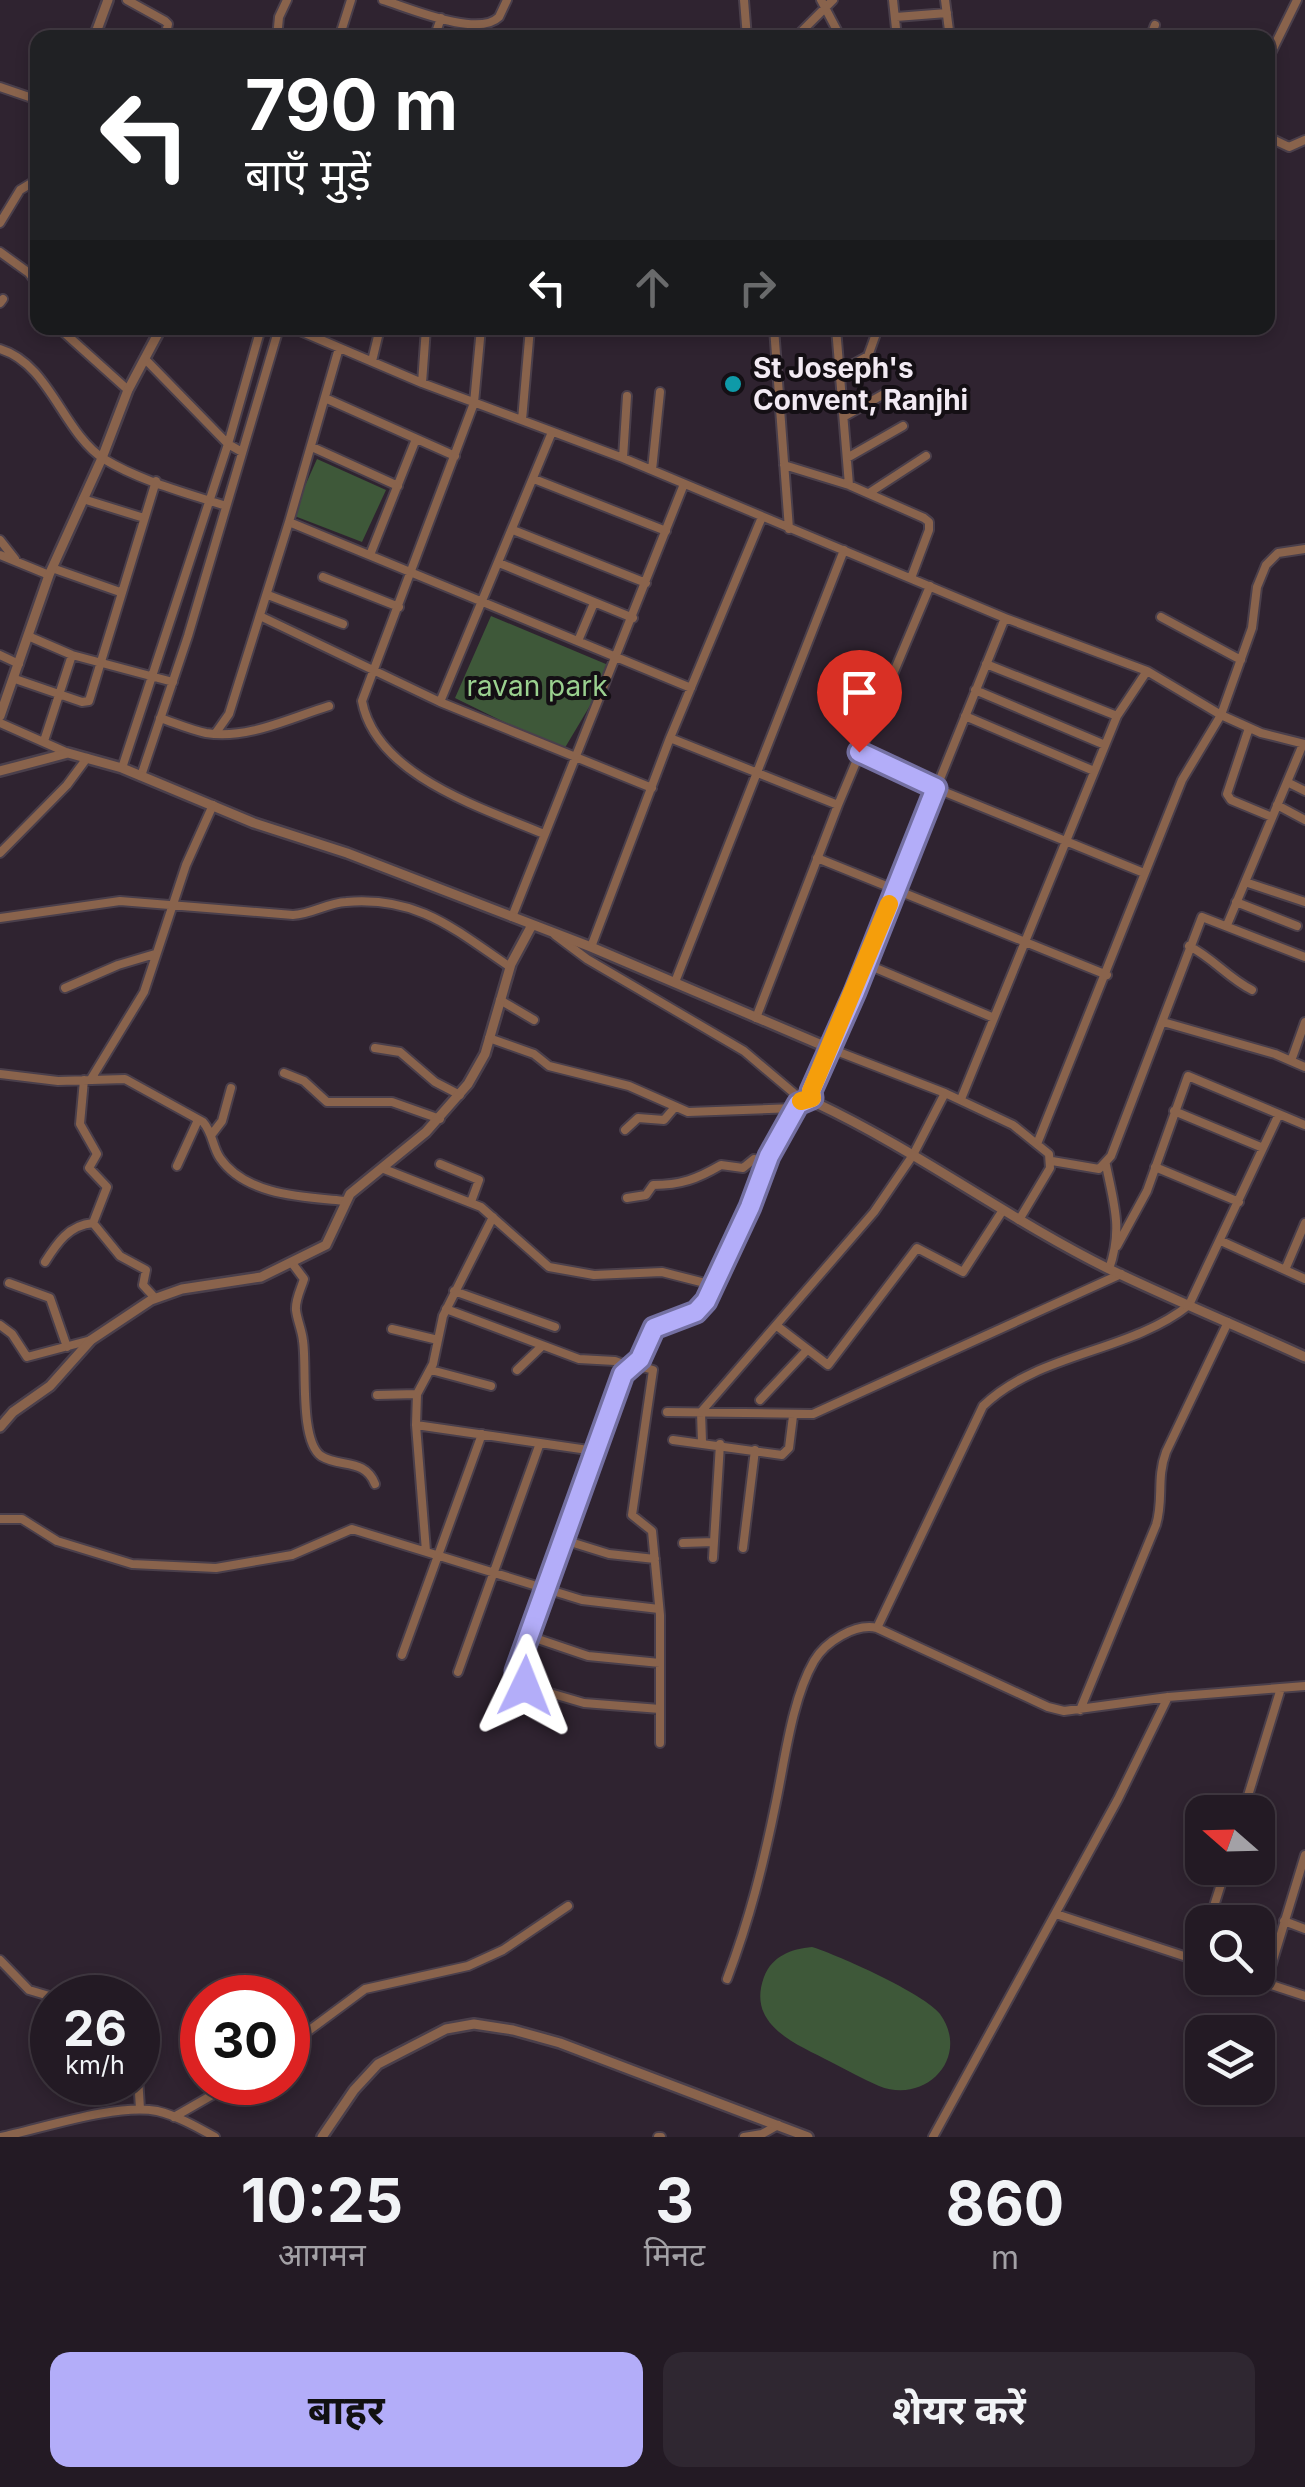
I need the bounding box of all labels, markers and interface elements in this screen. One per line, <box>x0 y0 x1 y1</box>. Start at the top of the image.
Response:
text: 790 m <box>245 62 458 147</box>
icon: left <box>80 70 210 200</box>
text: बाएँ मुड़ें <box>245 147 371 202</box>
icon: left <box>520 260 575 315</box>
icon: ahead <box>625 260 680 315</box>
icon: right <box>730 260 785 315</box>
place label: St Joseph's Convent, Ranjhi <box>753 351 968 417</box>
marker: St Joseph's Convent, Ranjhi <box>722 373 744 395</box>
pin <box>817 650 902 753</box>
icon: arrive <box>832 665 887 720</box>
park label: ravan park <box>466 669 608 703</box>
position arrow <box>473 1634 577 1738</box>
north arrow <box>1185 1795 1275 1885</box>
map controls <box>1185 1795 1275 2105</box>
button: search <box>1185 1905 1275 1995</box>
speed limit sign: 30 <box>180 1975 310 2105</box>
text: 26 <box>63 1998 127 2058</box>
button: layers <box>1185 2015 1275 2105</box>
text: km/h <box>65 2050 125 2080</box>
text: 10:25 <box>241 2164 403 2236</box>
text: 3 <box>655 2164 694 2236</box>
text: 860 <box>946 2167 1064 2239</box>
text: आगमन <box>278 2235 366 2274</box>
text: मिनट <box>644 2235 705 2274</box>
text: m <box>991 2238 1019 2277</box>
button: बाहर <box>50 2352 643 2467</box>
button: शेयर करें <box>663 2352 1255 2467</box>

